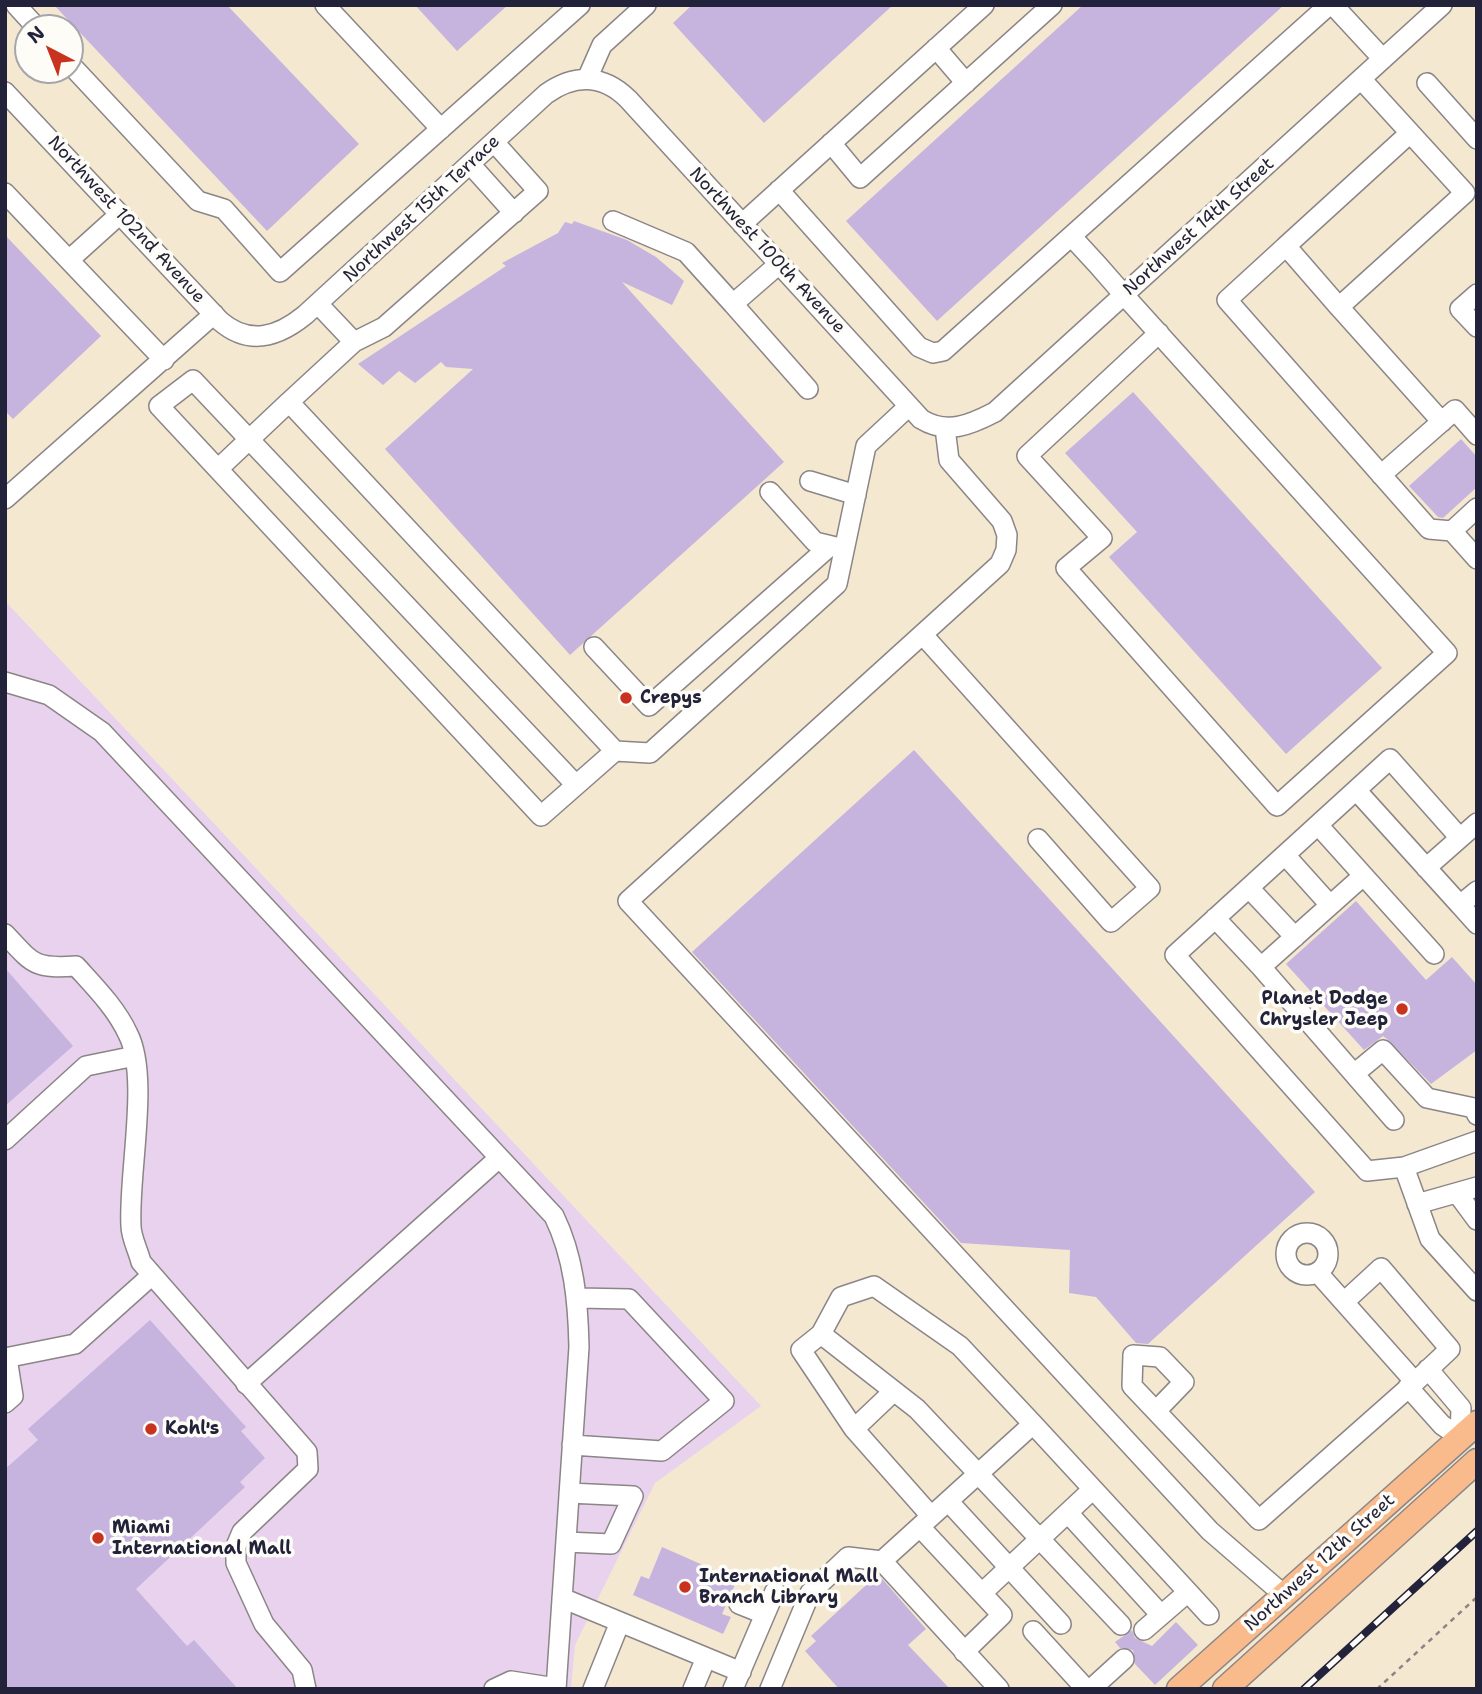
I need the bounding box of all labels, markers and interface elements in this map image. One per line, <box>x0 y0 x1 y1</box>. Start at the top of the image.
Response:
north arrow <box>14 14 84 84</box>
text: N <box>22 20 50 49</box>
street label: Northwest 15th Terrace <box>339 131 505 287</box>
street label: Northwest 102nd Avenue <box>43 132 209 308</box>
street label: Northwest 14th Street <box>1119 154 1279 300</box>
street label: Northwest 100th Avenue <box>684 164 850 338</box>
place label: Crepys <box>640 687 702 709</box>
marker: Crepys <box>618 690 634 706</box>
place label: Planet Dodge Chrysler Jeep <box>1259 988 1388 1030</box>
marker: Planet Dodge Chrysler Jeep <box>1394 1001 1410 1017</box>
place label: Kohl's <box>165 1418 219 1440</box>
marker: Kohl's <box>143 1421 159 1437</box>
street label: Northwest 12th Street <box>1240 1490 1400 1636</box>
place label: Miami International Mall <box>112 1517 291 1560</box>
marker: Miami International Mall <box>90 1530 106 1546</box>
place label: International Mall Branch Library <box>699 1566 878 1608</box>
marker: International Mall Branch Library <box>677 1579 693 1595</box>

